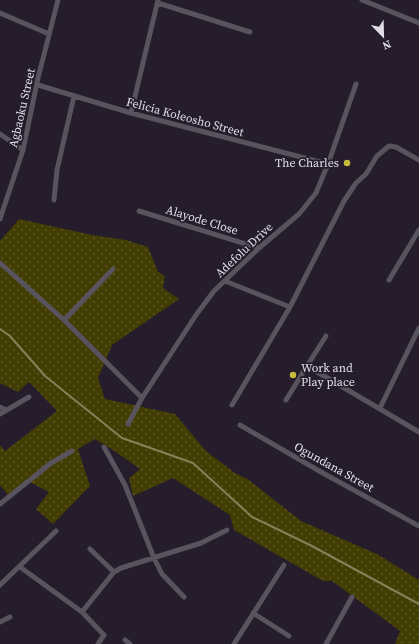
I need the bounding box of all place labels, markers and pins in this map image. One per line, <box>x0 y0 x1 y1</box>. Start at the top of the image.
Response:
place label: The Charles <box>275 155 339 171</box>
marker: The Charles <box>342 158 352 168</box>
place label: Work and Play place <box>301 360 355 390</box>
marker: Work and Play place <box>288 370 298 380</box>

